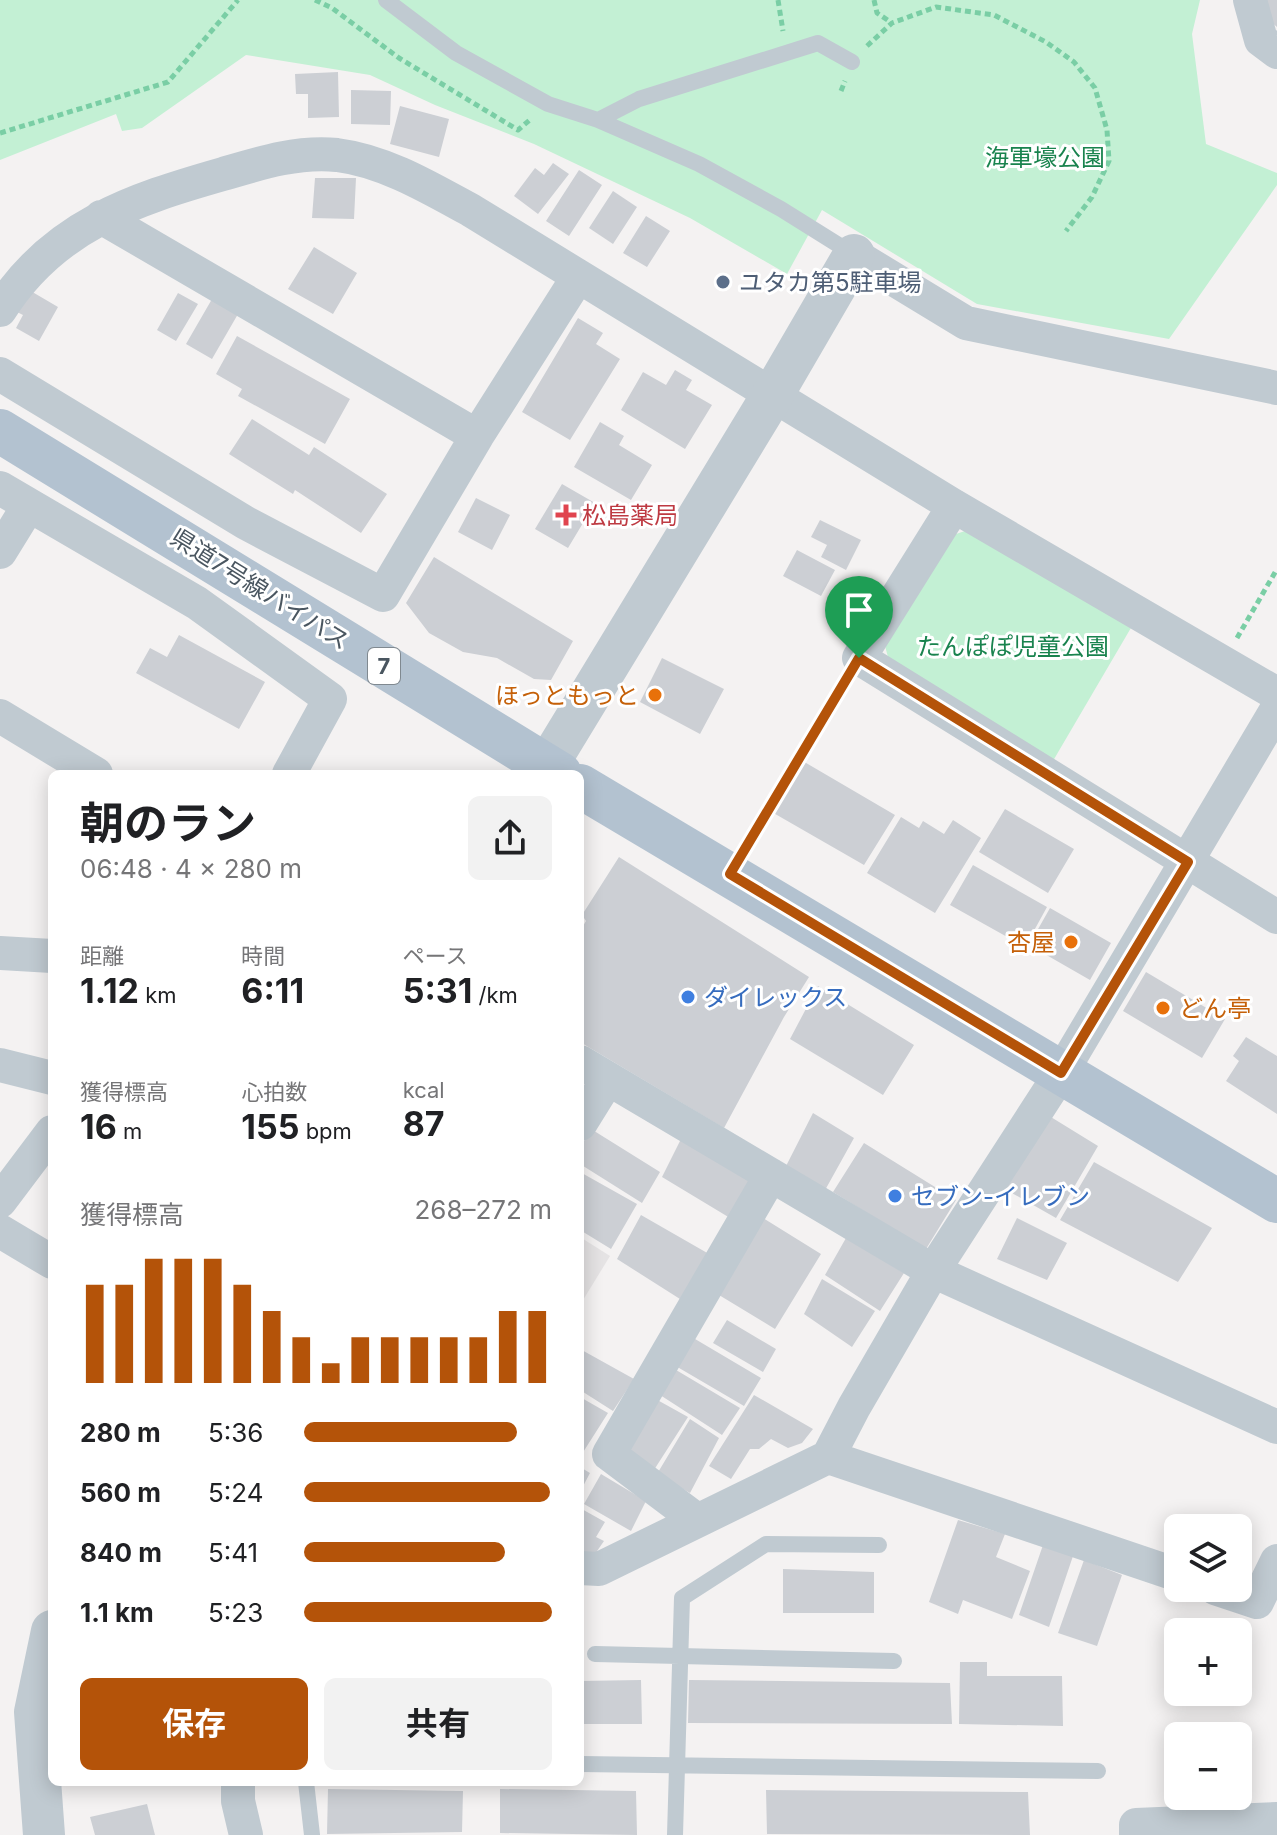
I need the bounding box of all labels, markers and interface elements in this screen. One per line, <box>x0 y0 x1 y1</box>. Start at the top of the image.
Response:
park label: 海軍壕公園 <box>985 143 1105 172</box>
place label: ユタカ第5駐車場 <box>739 268 922 297</box>
marker: ユタカ第5駐車場 <box>714 273 732 291</box>
place label: 松島薬局 <box>582 501 678 530</box>
marker: 松島薬局 <box>557 506 575 524</box>
street label: 県道7号線バイパス <box>165 522 355 656</box>
pin <box>825 576 893 658</box>
icon: arrive <box>837 588 881 632</box>
park label: たんぽぽ児童公園 <box>917 632 1109 661</box>
road number: 7 <box>368 648 400 684</box>
place label: ほっともっと <box>495 681 639 710</box>
marker: ほっともっと <box>646 686 664 704</box>
text: 朝のラン <box>80 796 256 850</box>
button: share <box>468 796 552 880</box>
text: 06:48 · 4 × 280 m <box>80 853 302 884</box>
place label: 杏屋 <box>1007 928 1055 957</box>
marker: 杏屋 <box>1062 933 1080 951</box>
text: 距離 <box>80 943 124 969</box>
text: 時間 <box>241 943 285 969</box>
text: ペース <box>403 943 468 969</box>
text: 1.12 <box>80 970 139 1011</box>
text: 6:11 <box>241 970 304 1011</box>
text: 5:31 <box>403 970 472 1011</box>
text: km <box>139 982 177 1008</box>
text: /km <box>472 982 518 1008</box>
place label: ダイレックス <box>704 983 847 1012</box>
marker: ダイレックス <box>679 988 697 1006</box>
place label: どん亭 <box>1179 994 1251 1023</box>
marker: どん亭 <box>1154 999 1172 1017</box>
text: kcal <box>403 1077 445 1103</box>
text: 獲得標高 <box>80 1079 168 1105</box>
text: 心拍数 <box>241 1079 307 1105</box>
text: 87 <box>403 1103 445 1144</box>
text: 16 <box>80 1106 117 1147</box>
text: 155 <box>241 1106 299 1147</box>
text: m <box>117 1118 142 1144</box>
text: bpm <box>299 1118 352 1144</box>
place label: セブン-イレブン <box>911 1182 1090 1211</box>
marker: セブン-イレブン <box>886 1187 904 1205</box>
text: 268–272 m <box>414 1194 552 1225</box>
text: 獲得標高 <box>80 1199 184 1230</box>
text: 280 m <box>80 1417 161 1448</box>
text: 5:36 <box>208 1417 263 1448</box>
text: 560 m <box>80 1477 161 1508</box>
text: 5:24 <box>208 1477 264 1508</box>
map controls <box>1164 1514 1252 1810</box>
button: layers <box>1164 1514 1252 1602</box>
text: 840 m <box>80 1537 162 1568</box>
text: 5:41 <box>208 1537 258 1568</box>
text: 1.1 km <box>80 1597 154 1628</box>
text: 5:23 <box>208 1597 263 1628</box>
button: + <box>1164 1618 1252 1706</box>
button: 保存 <box>80 1678 308 1770</box>
button: 共有 <box>324 1678 552 1770</box>
button: − <box>1164 1722 1252 1810</box>

